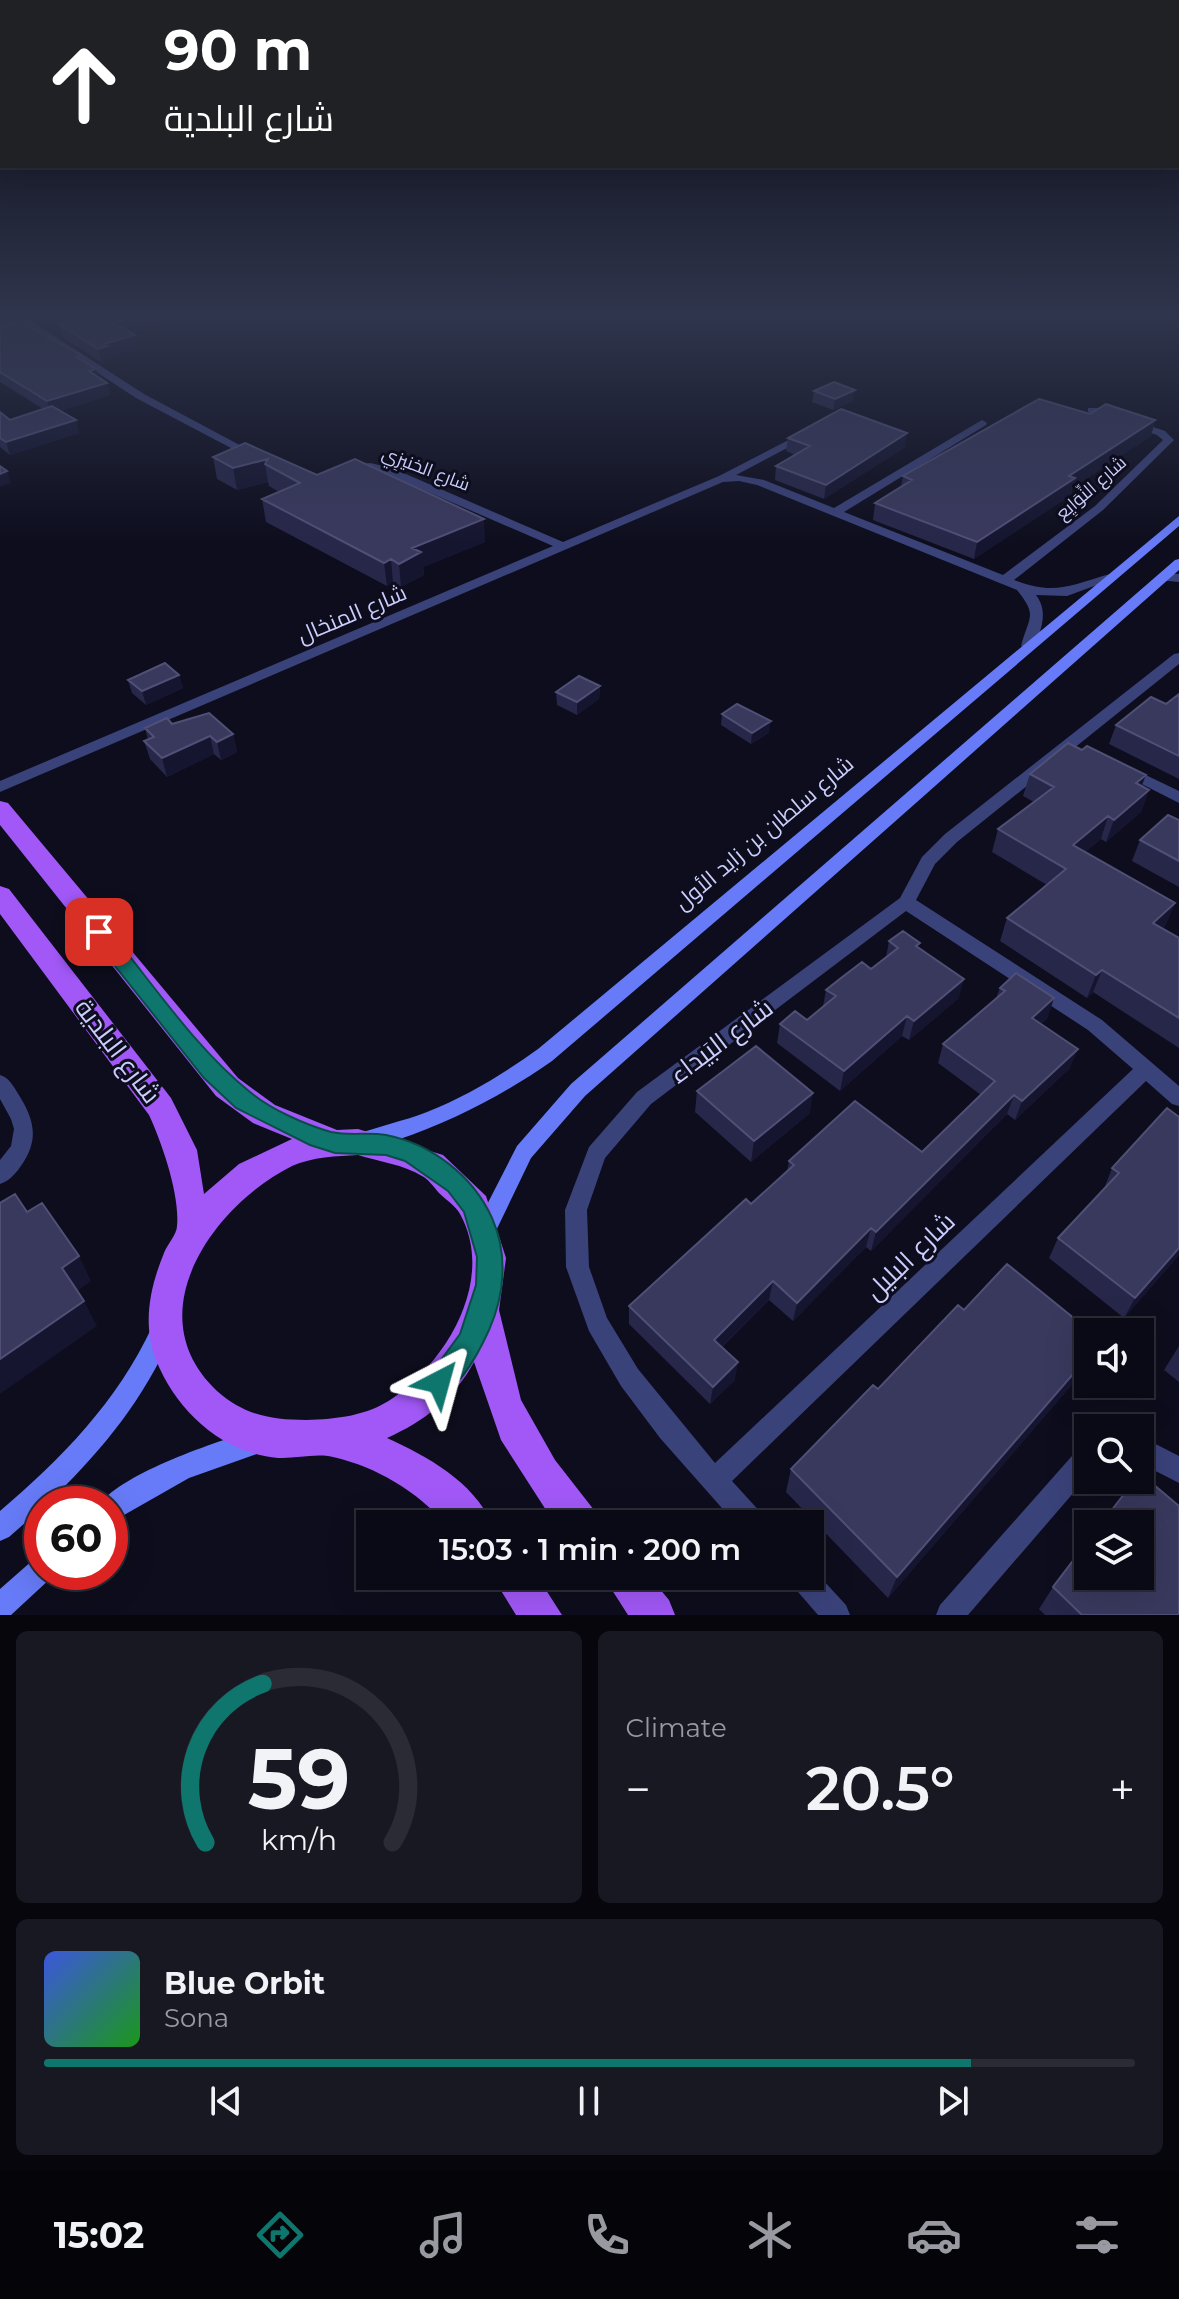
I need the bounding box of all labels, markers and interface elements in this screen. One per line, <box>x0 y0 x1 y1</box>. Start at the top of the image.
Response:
text: 90 m <box>164 16 312 84</box>
icon: ahead <box>32 32 136 136</box>
text: شارع البلدية <box>164 96 334 140</box>
street label: شارع الخنيزِي <box>378 442 473 499</box>
street label: شارع النِّوَايِع <box>1050 450 1131 525</box>
street label: شارع المنخال <box>293 579 411 650</box>
street label: شارع سلطان بن زايد الأول <box>669 750 860 917</box>
pin <box>65 898 133 966</box>
icon: arrive <box>77 910 121 954</box>
street label: شارع البلدية <box>67 992 168 1110</box>
street label: شارع البَيداء <box>663 992 780 1091</box>
street label: شارع البليل <box>858 1205 962 1307</box>
map controls <box>1074 1318 1154 1590</box>
button: sound <box>1074 1318 1154 1398</box>
position arrow <box>397 1340 481 1424</box>
button: search <box>1074 1414 1154 1494</box>
speed limit sign: 60 <box>24 1486 128 1590</box>
button: layers <box>1074 1510 1154 1590</box>
text: 15:03 · 1 min · 200 m <box>439 1531 741 1568</box>
text: Climate <box>626 1712 727 1744</box>
text: 59 <box>248 1728 350 1830</box>
text: 20.5° <box>806 1752 955 1825</box>
text: − <box>626 1762 651 1816</box>
text: + <box>1110 1762 1135 1816</box>
text: km/h <box>261 1822 337 1857</box>
text: Blue Orbit <box>164 1965 325 2002</box>
text: Sona <box>164 2002 229 2034</box>
icon: previous <box>204 2079 248 2123</box>
icon: pause <box>567 2079 611 2123</box>
icon: next <box>931 2079 975 2123</box>
icon: directions <box>252 2207 308 2263</box>
icon: music <box>415 2207 471 2263</box>
icon: phone <box>579 2207 635 2263</box>
icon: climate <box>742 2207 798 2263</box>
icon: car <box>906 2207 962 2263</box>
icon: filters <box>1069 2207 1125 2263</box>
text: 15:02 <box>54 2213 144 2257</box>

